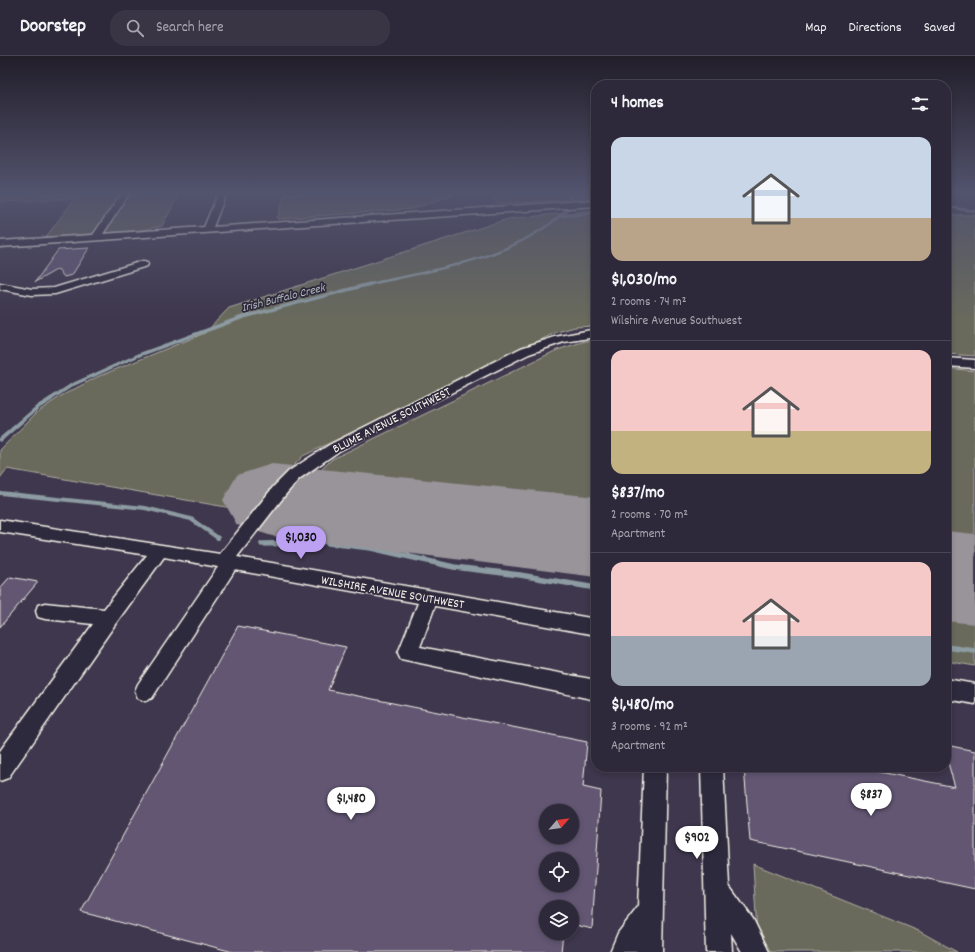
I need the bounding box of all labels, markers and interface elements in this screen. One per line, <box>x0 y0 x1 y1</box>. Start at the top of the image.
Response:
search box <box>110 10 390 46</box>
text: Doorstep <box>20 14 86 41</box>
icon: search <box>124 17 146 39</box>
text: Search here <box>156 17 224 39</box>
text: Map <box>805 18 827 38</box>
text: Directions <box>849 18 902 38</box>
text: Saved <box>924 18 955 38</box>
text: 4 homes <box>611 92 664 116</box>
icon: filters <box>909 93 931 115</box>
icon: home <box>735 163 807 235</box>
text: $1,030/mo <box>611 269 677 293</box>
water label: Irish Buffalo Creek <box>240 280 328 317</box>
text: 2 rooms · 74 m² <box>611 293 686 312</box>
text: Wilshire Avenue Southwest <box>611 312 742 331</box>
icon: home <box>735 376 807 448</box>
street label: BLUME AVENUE SOUTHWEST <box>330 383 455 459</box>
text: $837/mo <box>611 482 665 506</box>
text: 2 rooms · 70 m² <box>611 506 688 525</box>
text: Apartment <box>611 525 665 544</box>
pin: $1,030 <box>268 526 334 560</box>
text: $1,030 <box>285 529 317 548</box>
street label: WILSHIRE AVENUE SOUTHWEST <box>320 572 466 615</box>
icon: home <box>735 588 807 660</box>
text: $1,480/mo <box>611 694 674 718</box>
text: 3 rooms · 92 m² <box>611 718 688 737</box>
text: Apartment <box>611 737 665 756</box>
pin: $837 <box>847 783 895 817</box>
text: $837 <box>860 786 882 805</box>
pin: $1,480 <box>318 787 384 821</box>
text: $1,480 <box>336 790 366 809</box>
north arrow <box>539 804 579 844</box>
map controls <box>539 804 579 940</box>
pin: $902 <box>673 826 721 860</box>
text: $902 <box>684 829 710 848</box>
button: locate <box>539 852 579 892</box>
button: layers <box>539 900 579 940</box>

